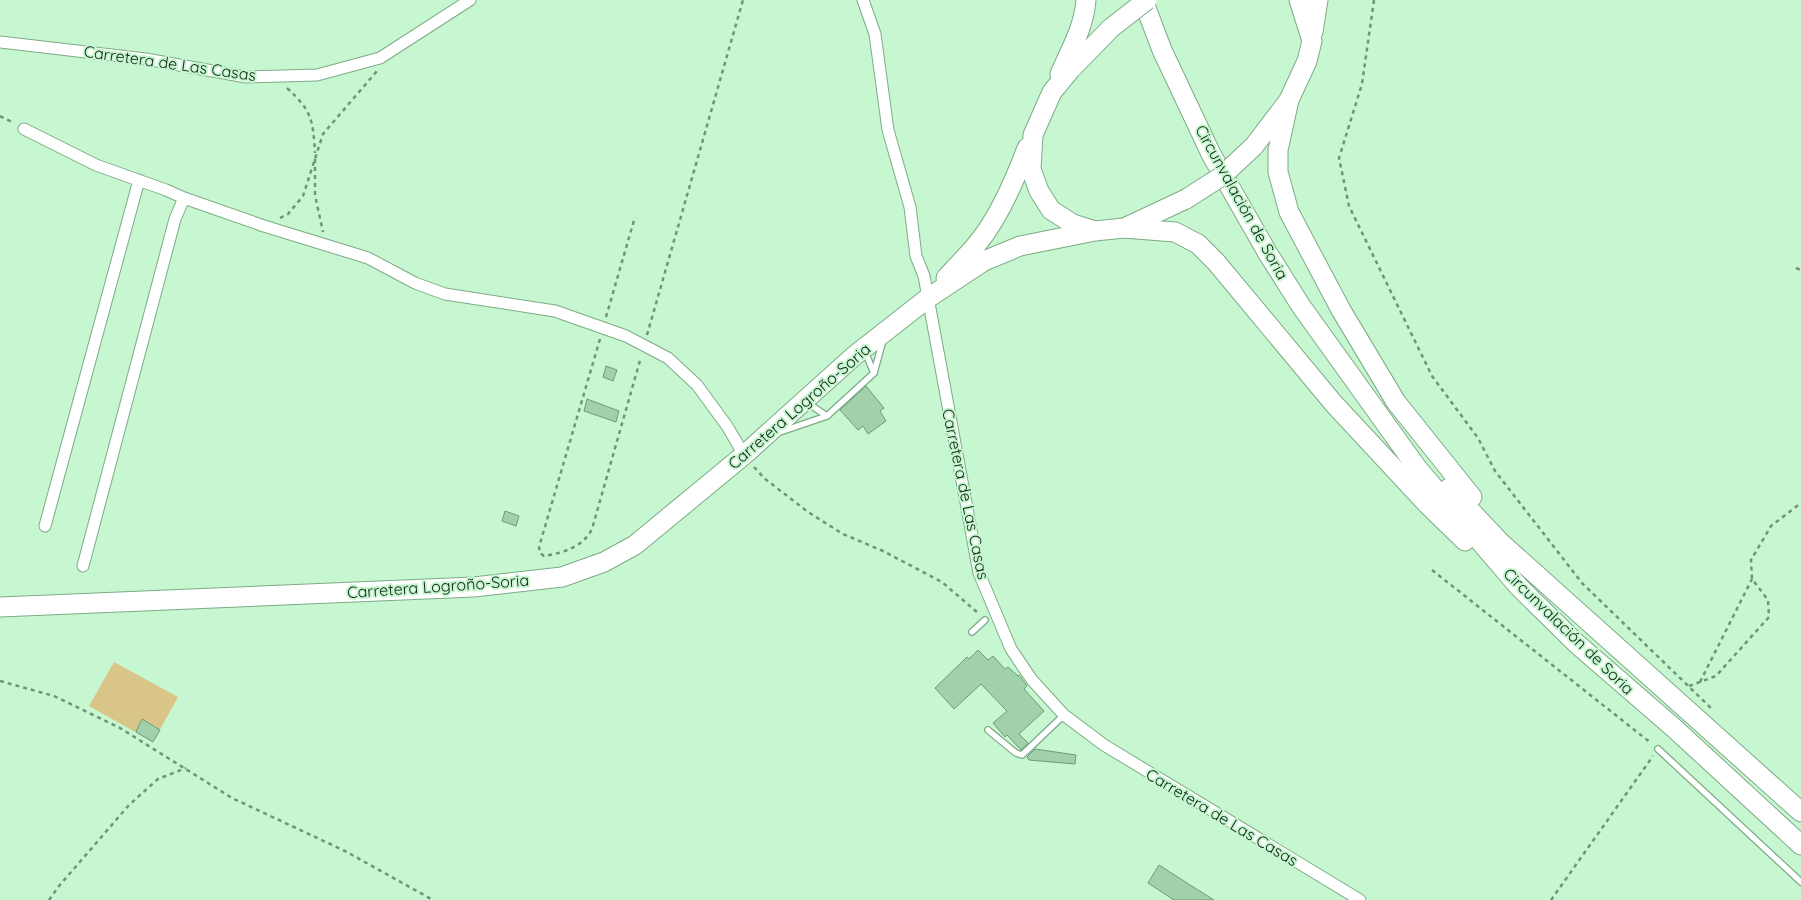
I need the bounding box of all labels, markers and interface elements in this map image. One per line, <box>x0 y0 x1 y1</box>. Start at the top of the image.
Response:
street label: Carretera de Las Casas <box>83 41 257 85</box>
street label: Circunvalación de Soria <box>1191 121 1293 283</box>
street label: Carretera Logroño-Soria <box>724 339 874 473</box>
street label: Carretera de Las Casas <box>938 407 994 581</box>
street label: Circunvalación de Soria <box>1500 563 1638 699</box>
street label: Carretera Logroño-Soria <box>346 570 530 602</box>
street label: Carretera de Las Casas <box>1142 764 1302 870</box>

